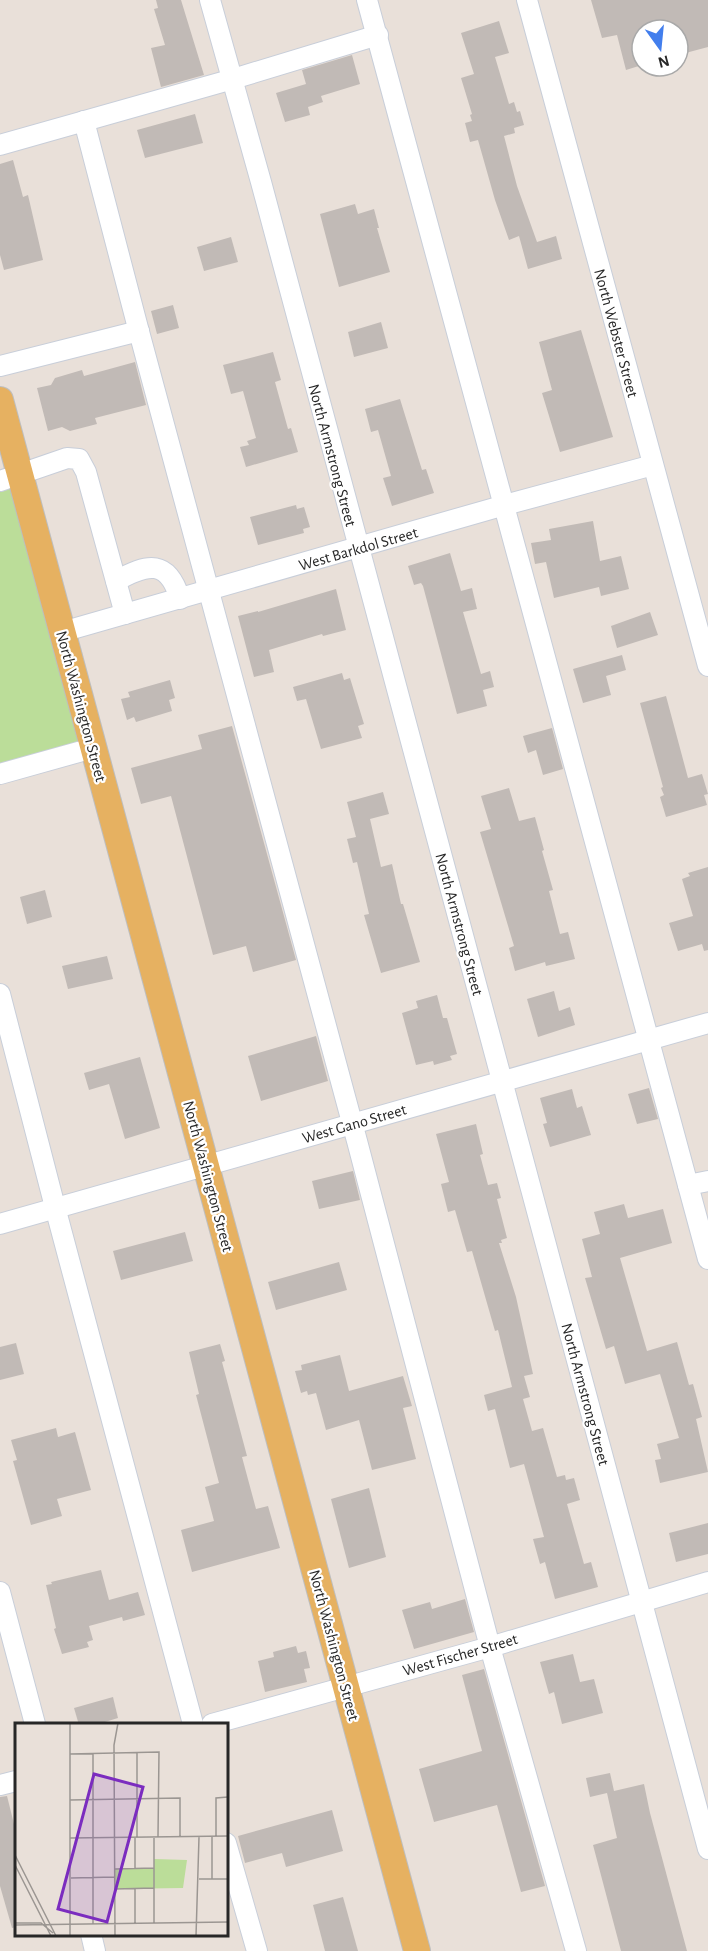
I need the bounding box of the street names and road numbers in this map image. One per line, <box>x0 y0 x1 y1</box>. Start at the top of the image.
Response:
street label: North Webster Street <box>591 267 641 399</box>
street label: North Armstrong Street <box>305 382 359 528</box>
street label: West Barkdol Street <box>297 524 420 574</box>
street label: North Washington Street <box>53 629 109 784</box>
street label: North Armstrong Street <box>432 851 486 997</box>
street label: North Washington Street <box>180 1099 236 1254</box>
street label: West Gano Street <box>300 1101 408 1146</box>
street label: North Armstrong Street <box>558 1321 612 1467</box>
street label: North Washington Street <box>306 1568 362 1723</box>
street label: West Fischer Street <box>401 1631 520 1679</box>

